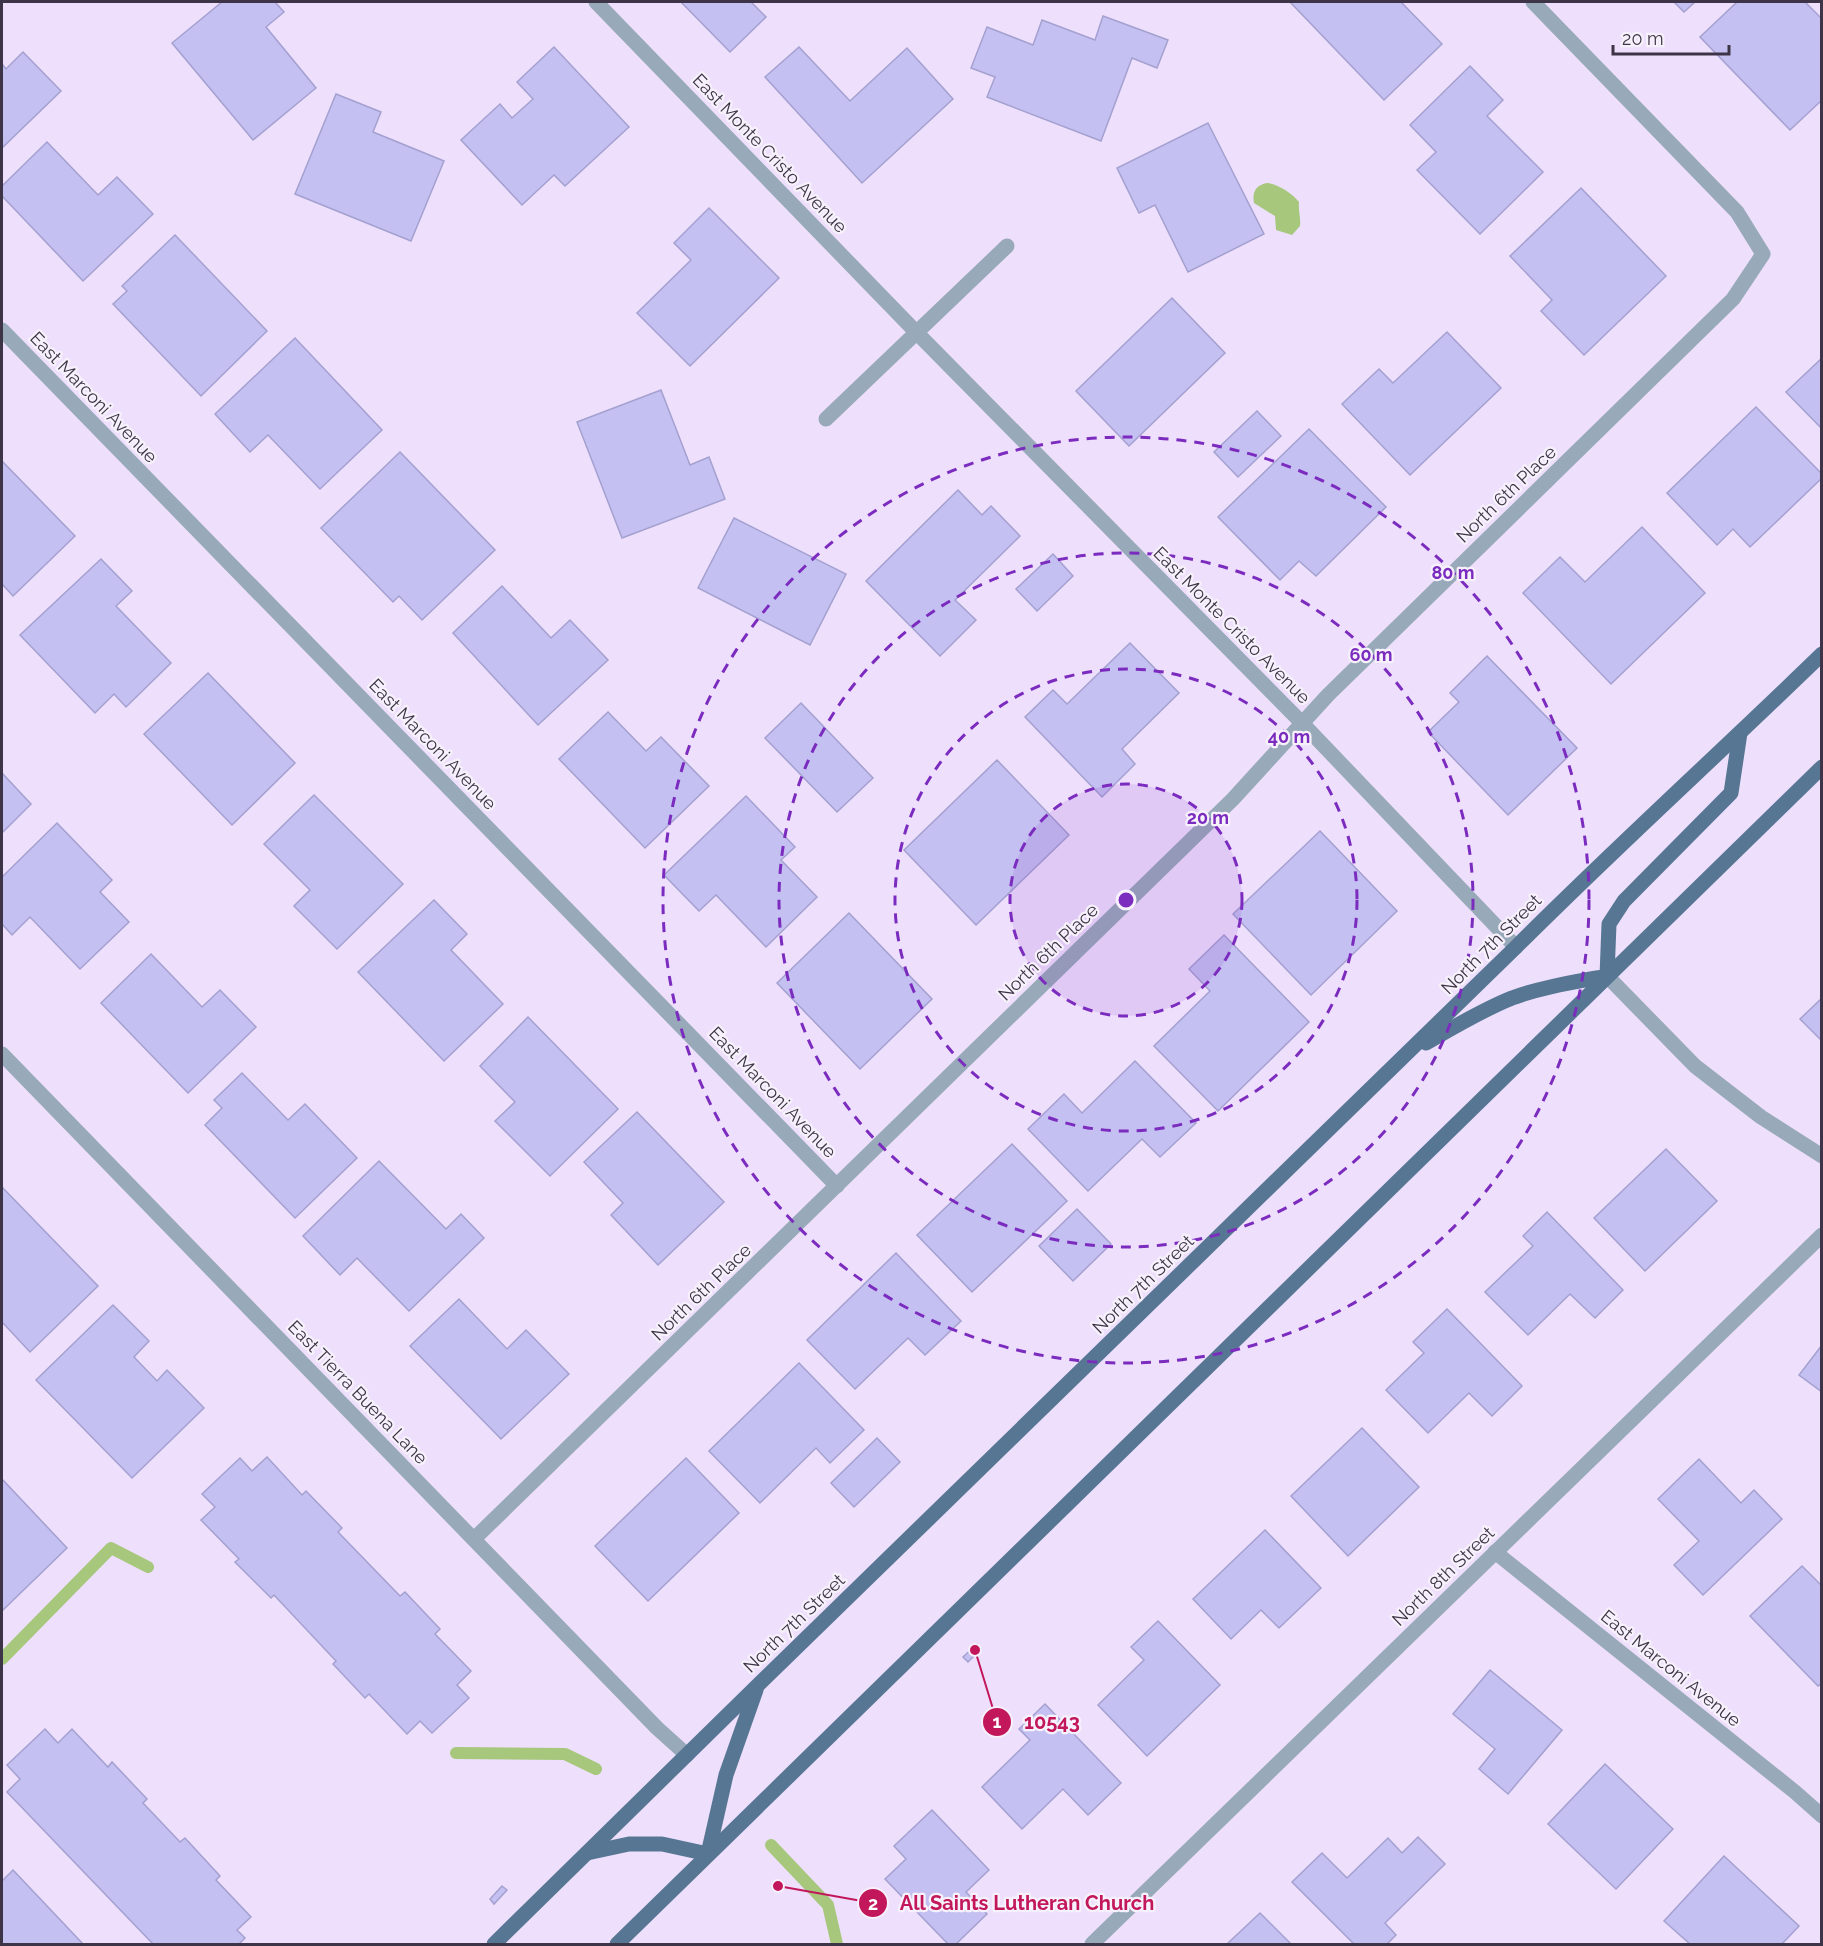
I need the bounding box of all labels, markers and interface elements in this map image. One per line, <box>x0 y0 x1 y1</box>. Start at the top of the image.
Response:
scale bar <box>1613 18 1728 56</box>
text: 20 m <box>1622 28 1664 49</box>
street label: East Monte Cristo Avenue <box>689 69 852 237</box>
street label: East Marconi Avenue <box>26 327 162 467</box>
street label: North 6th Place <box>1452 441 1560 547</box>
street label: East Monte Cristo Avenue <box>1149 542 1315 708</box>
text: 80 m <box>1431 562 1475 583</box>
text: 60 m <box>1349 644 1393 665</box>
street label: East Marconi Avenue <box>365 674 501 814</box>
text: 40 m <box>1268 726 1310 747</box>
text: 20 m <box>1187 807 1229 828</box>
centre of rings <box>1116 890 1136 910</box>
street label: North 7th Street <box>1437 890 1545 998</box>
street label: North 6th Place <box>994 899 1102 1005</box>
street label: East Marconi Avenue <box>705 1022 841 1162</box>
street label: North 7th Street <box>1088 1230 1198 1338</box>
street label: North 6th Place <box>647 1239 755 1345</box>
street label: East Tierra Buena Lane <box>284 1316 432 1468</box>
street label: North 8th Street <box>1388 1522 1498 1630</box>
street label: North 7th Street <box>739 1569 849 1677</box>
street label: East Marconi Avenue <box>1597 1605 1745 1731</box>
callout: 10543 <box>982 1703 1092 1741</box>
text: 10543 <box>1024 1710 1080 1734</box>
text: 1 <box>993 1711 1002 1732</box>
callout: All Saints Lutheran Church <box>858 1884 1167 1922</box>
text: All Saints Lutheran Church <box>900 1891 1154 1915</box>
text: 2 <box>868 1893 878 1914</box>

